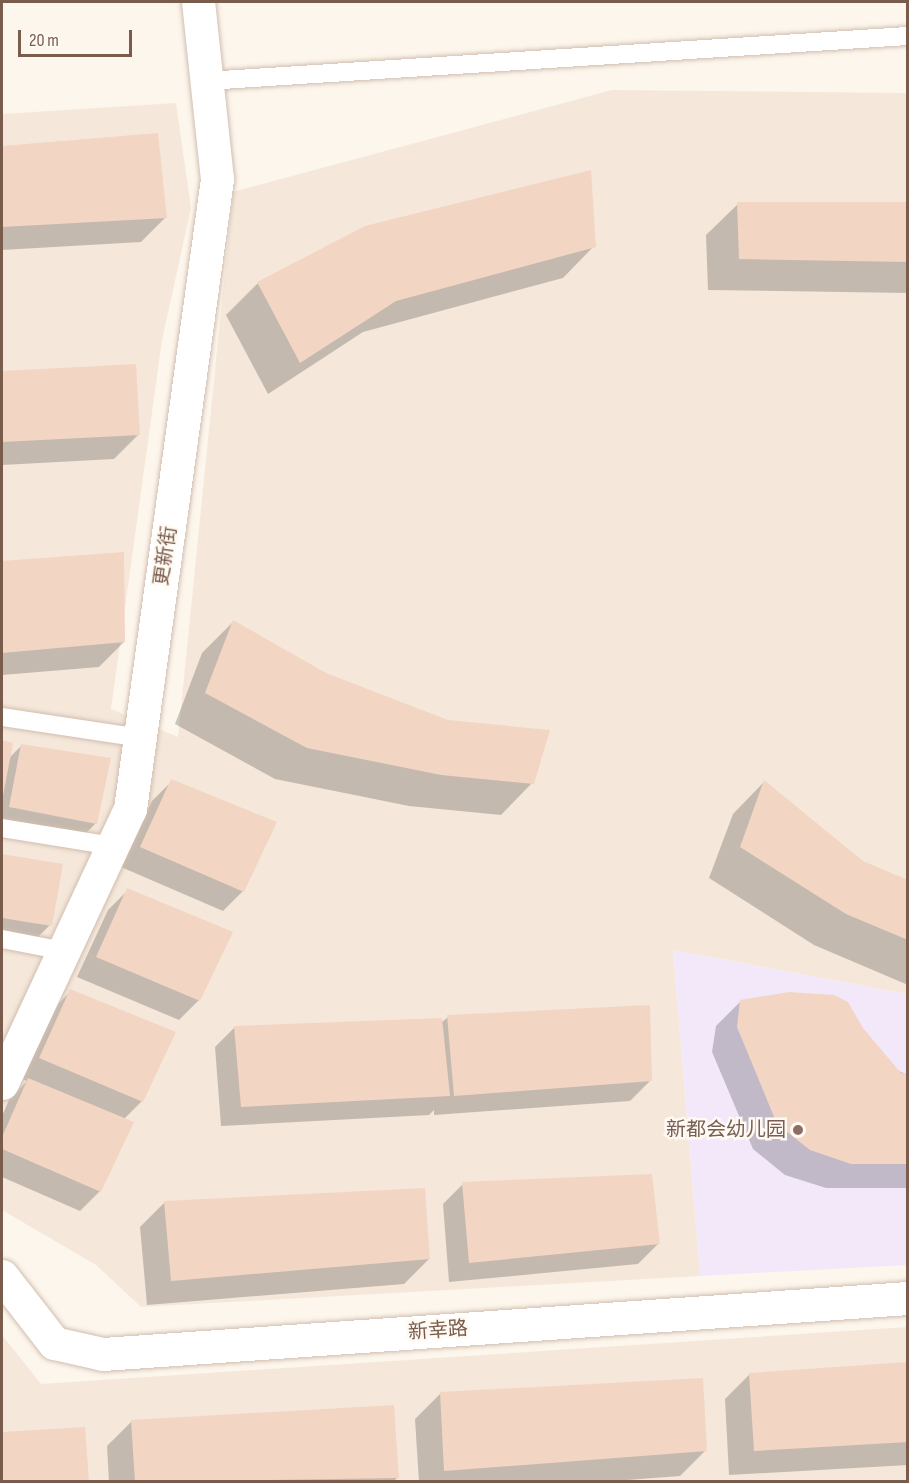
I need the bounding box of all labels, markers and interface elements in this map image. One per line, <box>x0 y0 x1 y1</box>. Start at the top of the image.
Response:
scale bar <box>21 18 135 56</box>
text: 20 m <box>29 30 59 51</box>
street label: 更新街 <box>150 525 182 587</box>
place label: 新都会幼儿园 <box>666 1118 786 1142</box>
marker: 新都会幼儿园 <box>791 1123 805 1137</box>
street label: 新幸路 <box>407 1317 469 1345</box>

